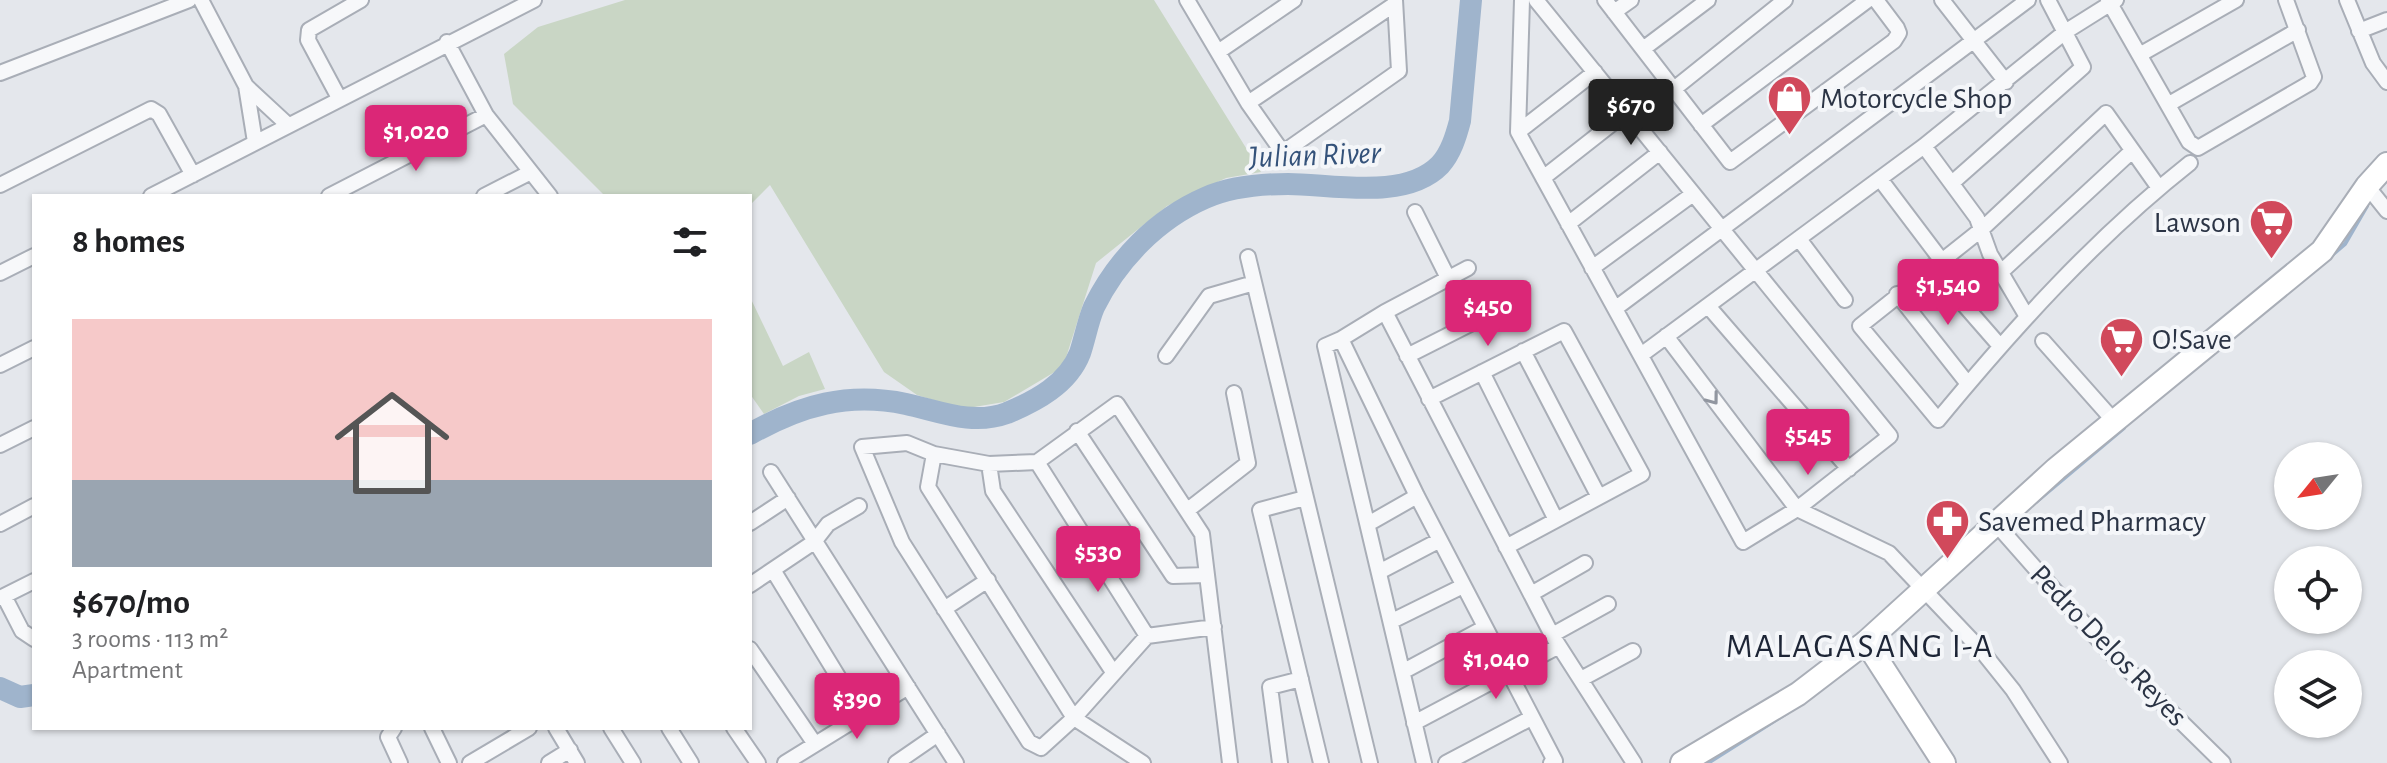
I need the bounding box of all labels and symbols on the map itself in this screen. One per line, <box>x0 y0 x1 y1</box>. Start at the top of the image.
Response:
shop icon: Motorcycle Shop <box>1765 74 1813 137</box>
pin: $670 <box>1584 79 1678 147</box>
place label: Motorcycle Shop <box>1820 84 2012 114</box>
pin: $1,020 <box>351 105 481 173</box>
water label: Julian River <box>1248 137 1383 173</box>
supermarket icon: Lawson <box>2248 198 2296 261</box>
place label: Lawson <box>2154 208 2241 238</box>
pin: $1,540 <box>1883 259 2013 327</box>
pin: $450 <box>1441 280 1535 348</box>
supermarket icon: O!Save <box>2097 315 2145 378</box>
place label: O!Save <box>2152 325 2232 355</box>
one-way arrow <box>1704 390 1718 404</box>
pin: $545 <box>1761 409 1855 477</box>
north arrow <box>2274 442 2362 530</box>
pharmacy icon: Savemed Pharmacy <box>1923 497 1971 560</box>
place label: Savemed Pharmacy <box>1978 507 2206 537</box>
pin: $530 <box>1051 526 1145 594</box>
street label: Pedro Delos Reyes <box>2024 559 2192 732</box>
district label: MALAGASANG I-A <box>1726 630 1994 664</box>
pin: $1,040 <box>1431 633 1561 701</box>
pin: $390 <box>810 673 904 741</box>

